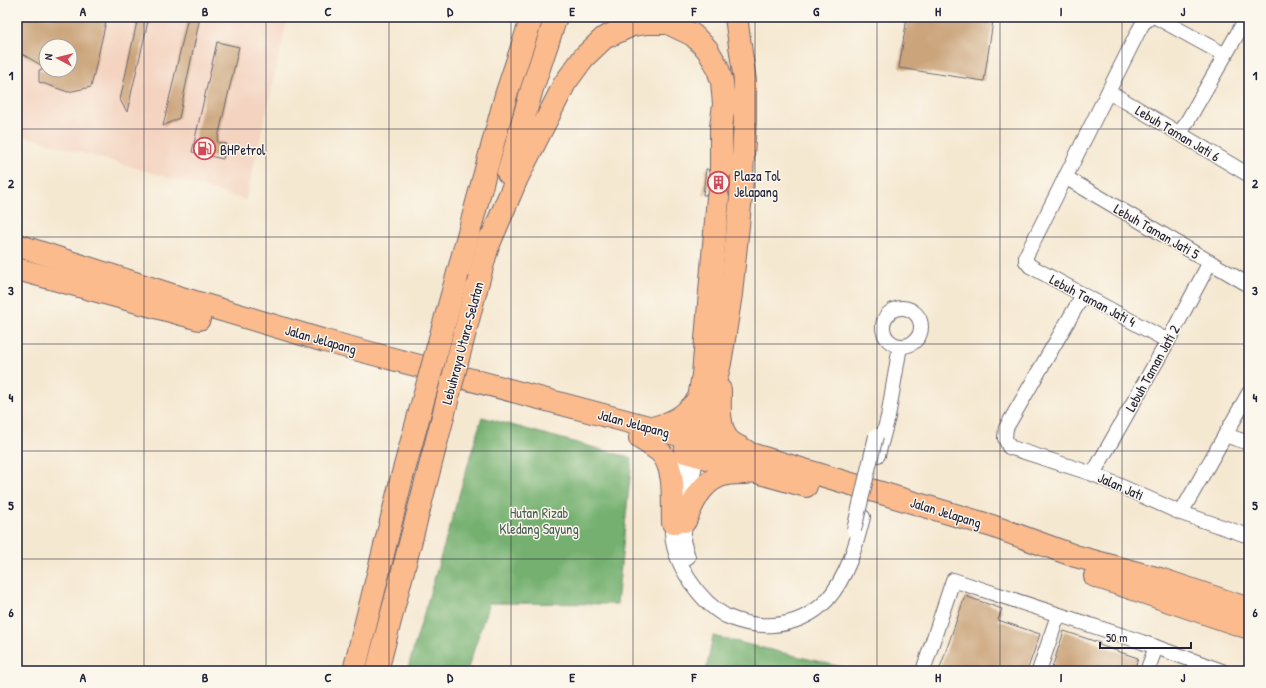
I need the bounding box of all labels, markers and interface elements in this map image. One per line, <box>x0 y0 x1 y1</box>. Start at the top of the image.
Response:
text: A <box>80 2 87 20</box>
text: B <box>202 2 209 20</box>
text: C <box>324 2 332 20</box>
text: D <box>447 2 454 20</box>
text: E <box>569 2 575 20</box>
text: F <box>691 2 698 20</box>
text: G <box>813 2 820 20</box>
text: H <box>935 2 941 20</box>
text: I <box>1059 2 1063 20</box>
text: J <box>1181 2 1186 20</box>
north arrow <box>38 38 78 78</box>
text: N <box>41 53 55 61</box>
text: 1 <box>9 66 14 84</box>
text: 1 <box>1253 66 1258 84</box>
street label: Lebuh Taman Jati 6 <box>1132 100 1224 166</box>
fuel station icon: BHPetrol <box>192 136 218 162</box>
place label: BHPetrol <box>220 140 266 159</box>
place label: Plaza Tol Jelapang <box>734 166 781 202</box>
building icon: Plaza Tol Jelapang <box>705 170 731 196</box>
text: 2 <box>8 174 15 192</box>
text: 2 <box>1252 174 1259 192</box>
street label: Lebuh Taman Jati 5 <box>1111 199 1203 263</box>
street label: Lebuh Taman Jati 4 <box>1047 269 1139 331</box>
street label: Lebuhraya Utara–Selatan <box>436 280 488 407</box>
text: 3 <box>8 281 14 299</box>
text: 3 <box>1252 281 1258 299</box>
street label: Jalan Jelapang <box>283 320 359 359</box>
street label: Lebuh Taman Jati 2 <box>1120 321 1184 415</box>
text: 4 <box>9 388 14 406</box>
text: 4 <box>1253 388 1258 406</box>
street label: Jalan Jelapang <box>596 404 672 443</box>
street label: Jalan Jati <box>1095 468 1147 504</box>
street label: Jalan Jelapang <box>908 492 984 533</box>
text: 5 <box>8 496 14 514</box>
text: 5 <box>1252 496 1258 514</box>
park label: Hutan Rizab Kledang Sayung <box>499 503 579 539</box>
text: 6 <box>8 603 14 621</box>
text: 6 <box>1252 603 1258 621</box>
scale bar <box>1100 624 1191 650</box>
text: 50 m <box>1106 629 1127 646</box>
text: A <box>80 668 87 686</box>
text: B <box>202 668 209 686</box>
text: C <box>324 668 332 686</box>
text: D <box>447 668 454 686</box>
text: E <box>569 668 575 686</box>
text: F <box>691 668 698 686</box>
text: G <box>813 668 820 686</box>
text: H <box>935 668 941 686</box>
text: I <box>1059 668 1063 686</box>
text: J <box>1181 668 1186 686</box>

